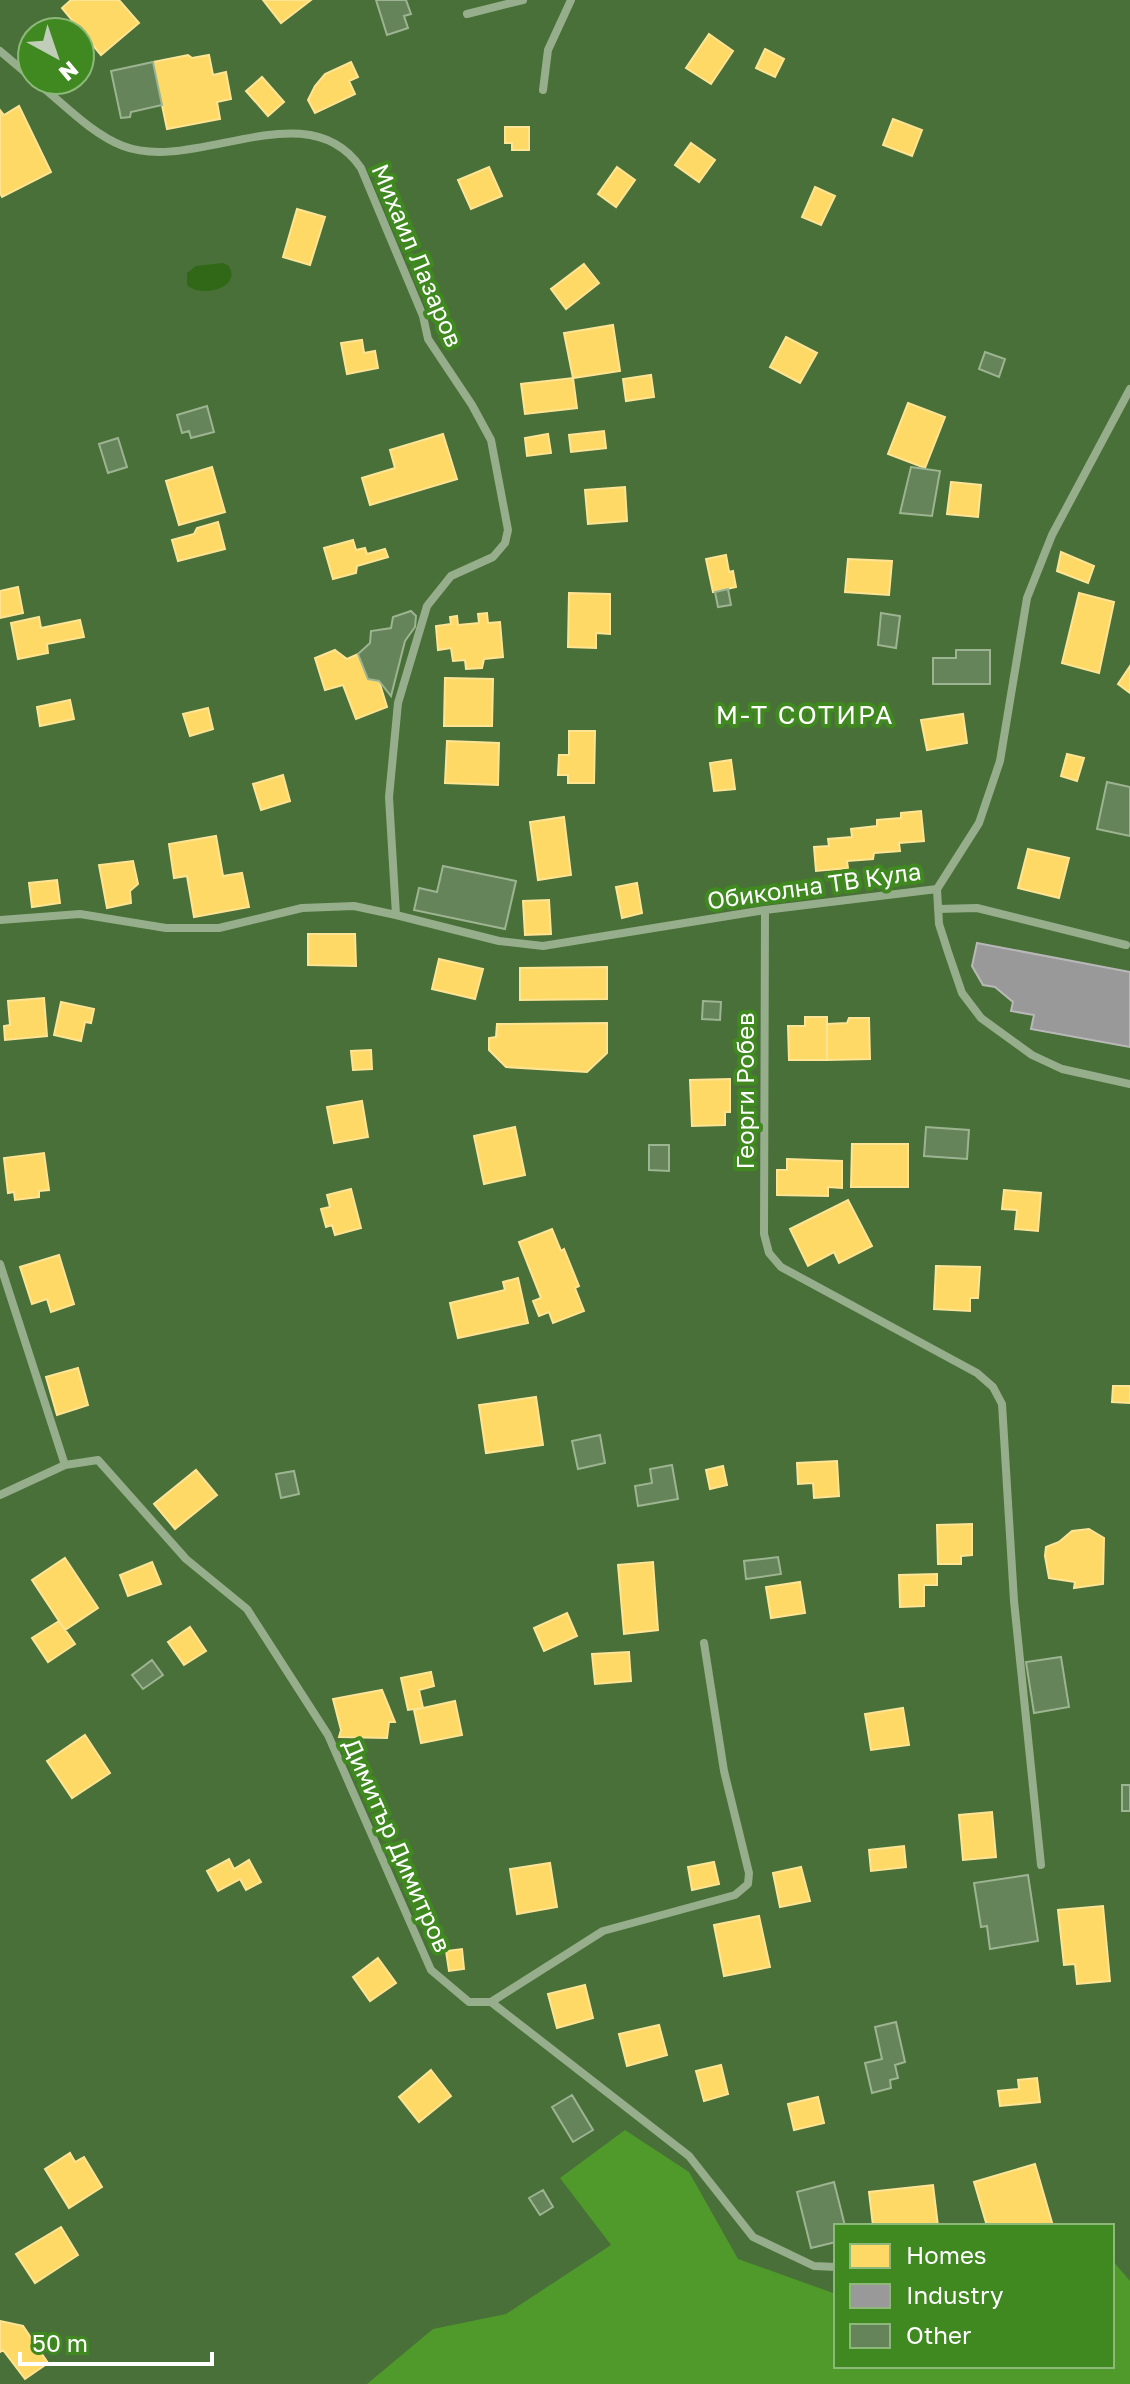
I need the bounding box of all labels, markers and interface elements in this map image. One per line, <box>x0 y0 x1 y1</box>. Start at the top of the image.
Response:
north arrow <box>16 16 96 96</box>
text: N <box>54 56 84 87</box>
street label: Михаил Лазаров <box>366 159 470 351</box>
district label: М-Т СОТИРА <box>716 699 894 730</box>
street label: Обиколна ТВ Кула <box>705 856 923 914</box>
street label: Георги Робев <box>730 1012 759 1170</box>
street label: Димитър Димитров <box>338 1734 458 1956</box>
legend <box>834 2224 1114 2368</box>
text: Homes <box>906 2240 987 2269</box>
text: Industry <box>906 2280 1003 2309</box>
scale bar <box>20 2316 212 2366</box>
text: Other <box>906 2320 971 2349</box>
text: 50 m <box>32 2328 88 2357</box>

